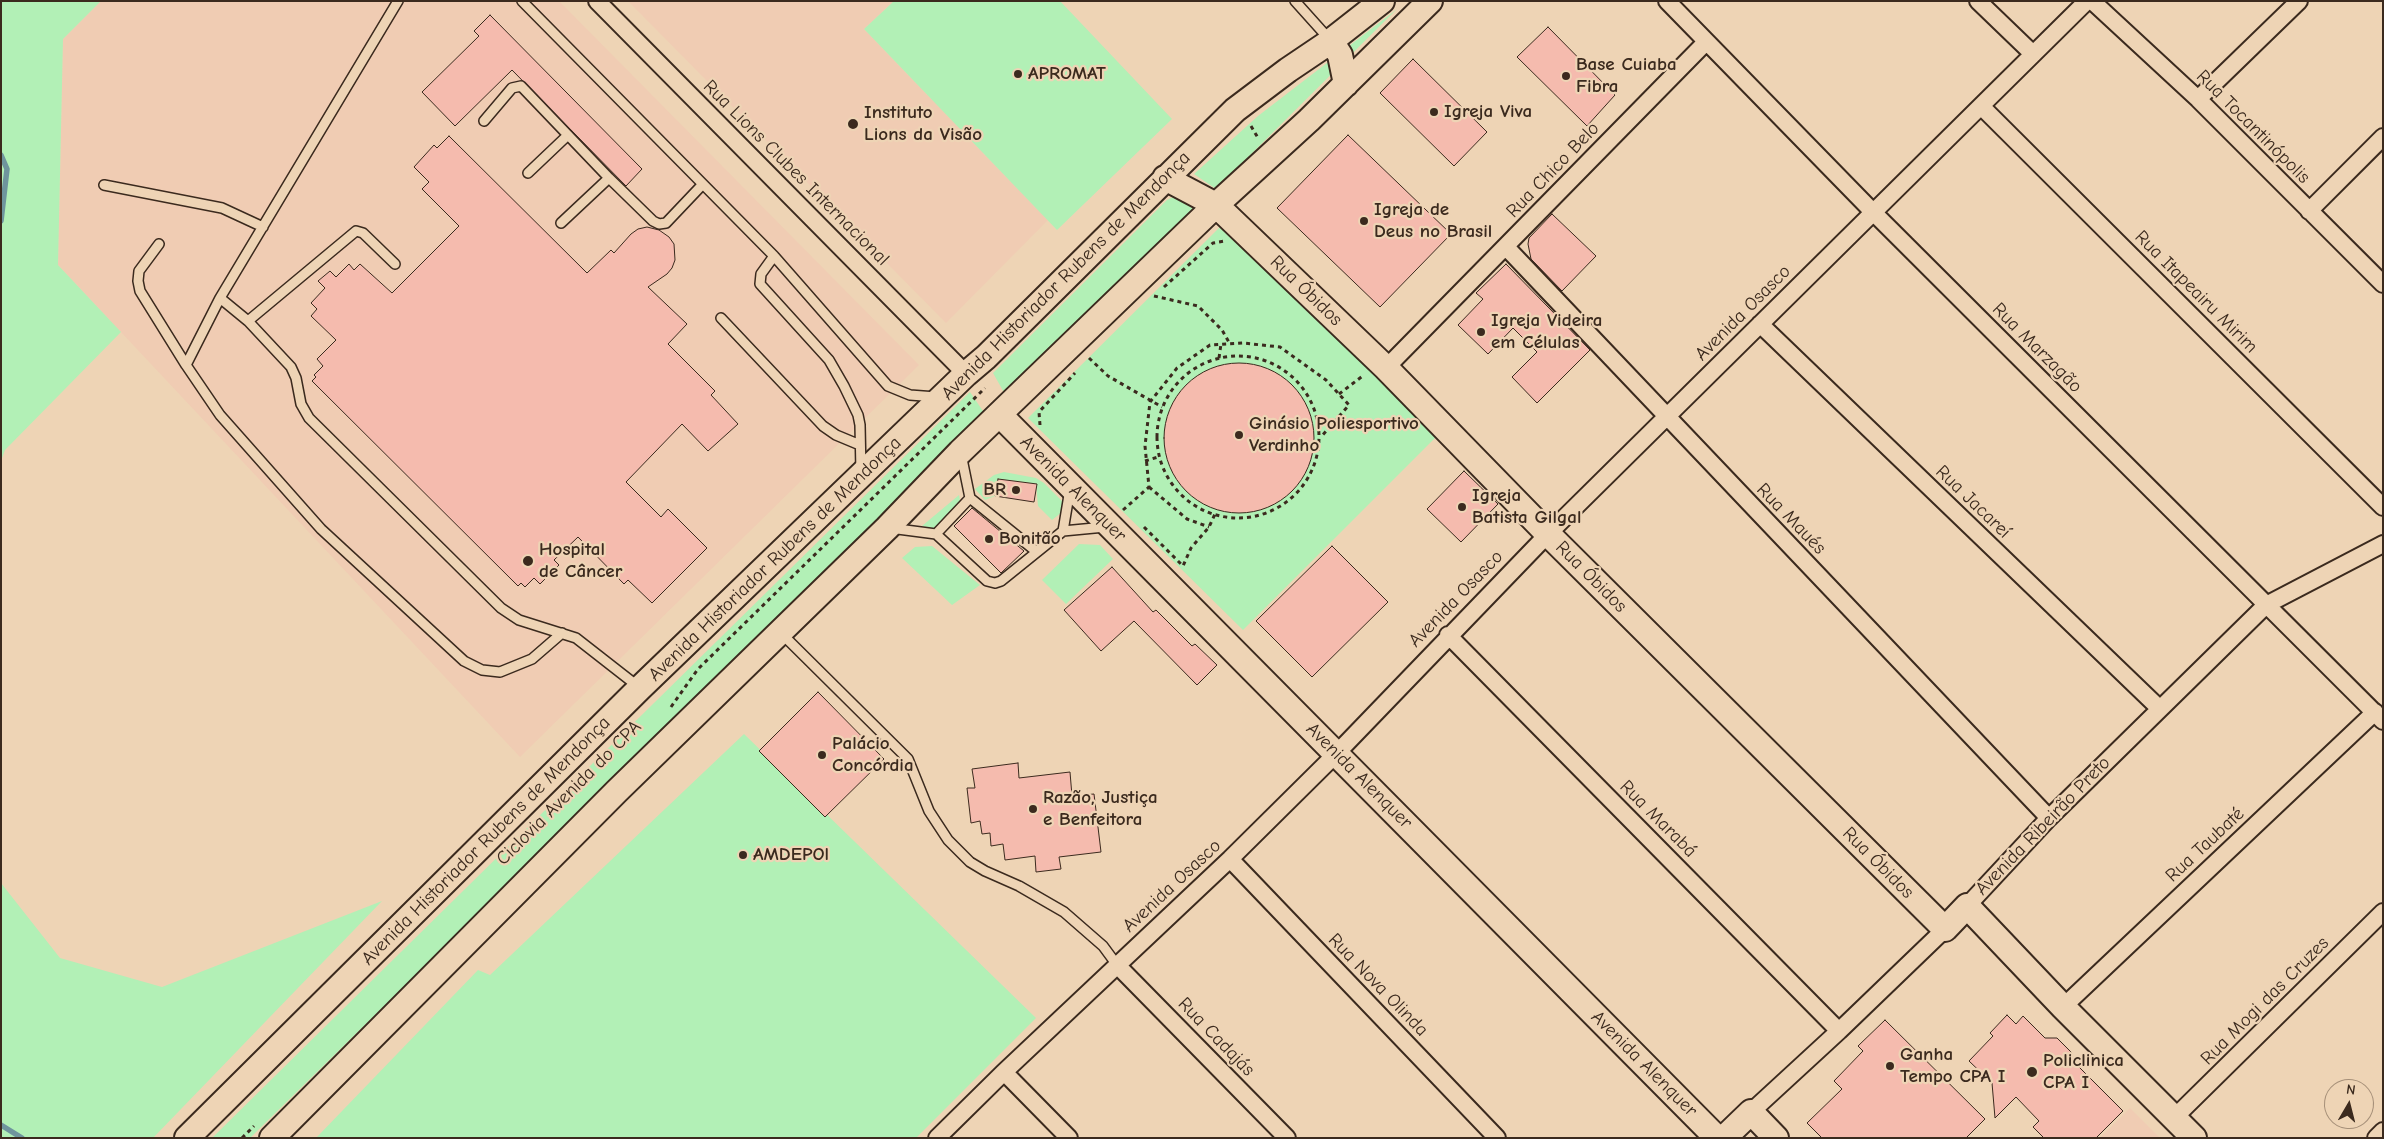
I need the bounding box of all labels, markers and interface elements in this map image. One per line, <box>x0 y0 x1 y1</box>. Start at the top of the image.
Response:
place label: Base Cuiaba Fibra <box>1576 54 1677 98</box>
place label: APROMAT <box>1028 63 1106 85</box>
street label: Rua Tocantinópolis <box>2191 65 2315 189</box>
marker: APROMAT <box>1012 68 1024 80</box>
marker: Base Cuiaba Fibra <box>1560 70 1572 82</box>
street label: Rua Lions Clubes Internacional <box>698 75 894 271</box>
place label: Igreja Viva <box>1444 101 1532 123</box>
place label: Instituto Lions da Visão <box>864 102 982 146</box>
marker: Igreja Viva <box>1428 106 1440 118</box>
marker: Instituto Lions da Visão <box>846 117 860 131</box>
street label: Rua Chico Belo <box>1502 117 1604 223</box>
street label: Avenida Historiador Rubens de Mendonça <box>937 147 1195 405</box>
place label: Igreja de Deus no Brasil <box>1374 199 1492 243</box>
marker: Igreja de Deus no Brasil <box>1358 215 1370 227</box>
street label: Rua Itapeairu Mirim <box>2130 226 2262 358</box>
street label: Rua Óbidos <box>1265 251 1347 331</box>
street label: Avenida Osasco <box>1690 260 1796 366</box>
street label: Rua Marzagão <box>1987 298 2087 398</box>
place label: Igreja Videira em Células <box>1491 310 1602 354</box>
marker: Igreja Videira em Células <box>1475 326 1487 338</box>
place label: Ginásio Poliesportivo Verdinho <box>1249 413 1419 457</box>
marker: Ginásio Poliesportivo Verdinho <box>1233 429 1245 441</box>
street label: Avenida Alenquer <box>1015 431 1131 547</box>
street label: Avenida Historiador Rubens de Mendonça <box>644 432 906 686</box>
street label: Rua Jacareí <box>1931 461 2015 543</box>
place label: BR <box>983 479 1006 501</box>
street label: Rua Maués <box>1752 479 1830 559</box>
marker: BR <box>1010 484 1022 496</box>
place label: Igreja Batista Gilgal <box>1472 485 1581 529</box>
marker: Igreja Batista Gilgal <box>1456 501 1468 513</box>
place label: Bonitão <box>999 528 1061 550</box>
marker: Bonitão <box>983 533 995 545</box>
street label: Rua Óbidos <box>1550 536 1632 618</box>
place label: Hospital de Câncer <box>539 539 622 583</box>
street label: Avenida Osasco <box>1404 546 1508 652</box>
marker: Hospital de Câncer <box>521 554 535 568</box>
street label: Avenida Historiador Rubens de Mendonça <box>357 712 615 970</box>
street label: Ciclovia Avenida do CPA <box>492 716 646 870</box>
street label: Avenida Alenquer <box>1301 718 1417 834</box>
place label: Palácio Concórdia <box>832 733 914 777</box>
marker: Palácio Concórdia <box>816 749 828 761</box>
street label: Avenida Ribeirão Preto <box>1971 752 2115 900</box>
street label: Rua Marabá <box>1615 776 1701 862</box>
place label: Razão, Justiça e Benfeitora <box>1043 787 1158 831</box>
marker: Razão, Justiça e Benfeitora <box>1027 803 1039 815</box>
street label: Rua Taubaté <box>2161 803 2249 887</box>
street label: Rua Óbidos <box>1837 822 1919 904</box>
street label: Avenida Osasco <box>1118 835 1226 937</box>
place label: AMDEPOl <box>753 844 829 866</box>
marker: AMDEPOl <box>737 849 749 861</box>
street label: Rua Nova Olinda <box>1323 929 1433 1041</box>
street label: Rua Mogi das Cruzes <box>2196 932 2334 1070</box>
street label: Rua Cadajás <box>1173 993 1259 1081</box>
street label: Avenida Alenquer <box>1586 1006 1702 1122</box>
place label: Ganha Tempo CPA I <box>1900 1044 2005 1088</box>
place label: Policlinica CPA I <box>2043 1050 2124 1094</box>
marker: Ganha Tempo CPA I <box>1884 1060 1896 1072</box>
marker: Policlinica CPA I <box>2025 1065 2039 1079</box>
north arrow <box>2324 1079 2374 1129</box>
text: N <box>2345 1081 2357 1099</box>

